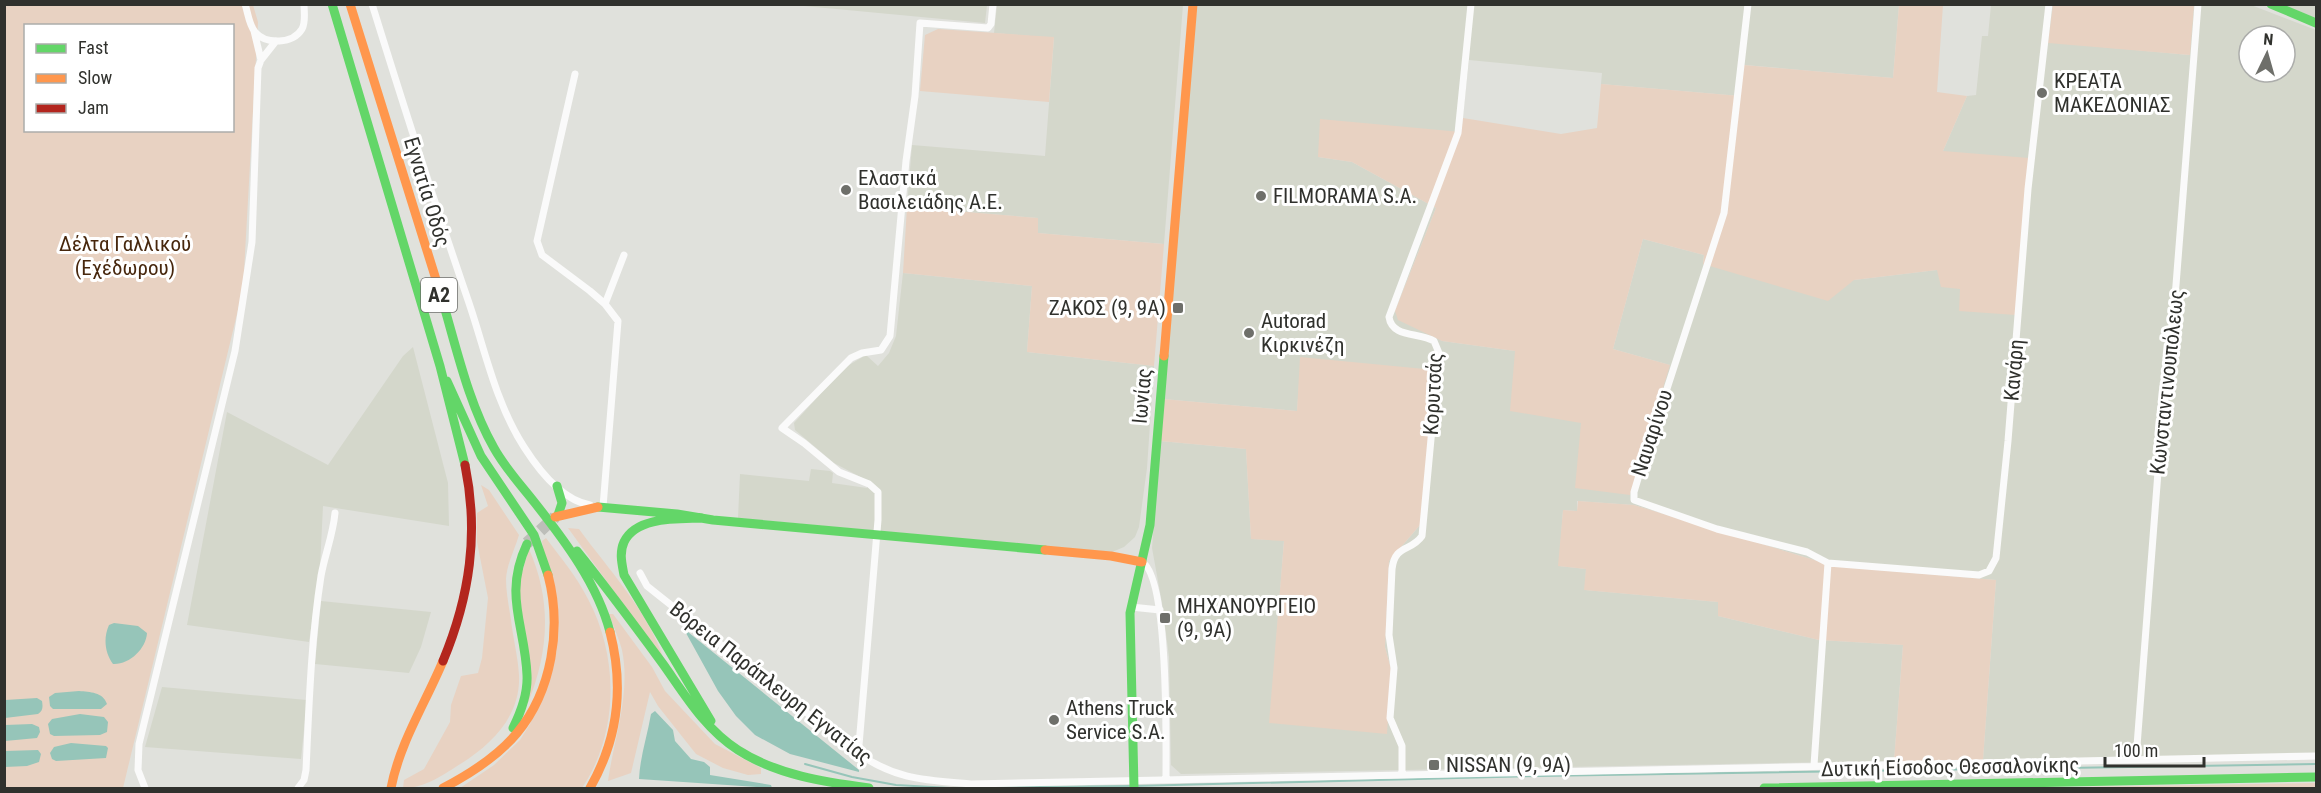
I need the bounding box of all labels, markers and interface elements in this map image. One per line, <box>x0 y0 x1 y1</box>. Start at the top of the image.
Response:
legend <box>24 24 234 132</box>
north arrow <box>2237 24 2297 84</box>
text: N <box>2263 30 2274 49</box>
text: Fast <box>78 37 109 58</box>
text: Slow <box>78 67 113 88</box>
place label: ΚΡΕΑΤΑ ΜΑΚΕΔΟΝΙΑΣ <box>2054 69 2171 117</box>
marker: ΚΡΕΑΤΑ ΜΑΚΕΔΟΝΙΑΣ <box>2035 86 2049 100</box>
text: Jam <box>78 97 109 118</box>
street label: Εγνατία Οδός <box>399 134 455 250</box>
place label: Ελαστικά Βασιλειάδης Α.Ε. <box>858 166 1003 214</box>
marker: Ελαστικά Βασιλειάδης Α.Ε. <box>839 183 853 197</box>
place label: FILMORAMA S.A. <box>1273 184 1417 208</box>
marker: FILMORAMA S.A. <box>1254 189 1268 203</box>
park label: Δέλτα Γαλλικού (Εχέδωρου) <box>59 232 191 280</box>
road number: Α2 <box>421 278 457 312</box>
street label: Κωνσταντινουπόλεως <box>2145 288 2189 476</box>
place label: ΖΑΚΟΣ (9, 9Α) <box>1049 296 1166 320</box>
marker: ΖΑΚΟΣ (9, 9Α) <box>1171 301 1185 315</box>
place label: Autorad Κιρκινέζη <box>1261 309 1344 357</box>
marker: Autorad Κιρκινέζη <box>1242 326 1256 340</box>
street label: Κανάρη <box>1999 338 2029 402</box>
street label: Κορυτσάς <box>1419 352 1447 436</box>
street label: Ιωνίας <box>1128 367 1156 425</box>
street label: Ναυαρίνου <box>1627 386 1677 480</box>
place label: ΜΗΧΑΝΟΥΡΓΕΙΟ (9, 9Α) <box>1177 594 1316 642</box>
street label: Βόρεια Παράπλευρη Εγνατίας <box>665 597 877 769</box>
marker: ΜΗΧΑΝΟΥΡΓΕΙΟ (9, 9Α) <box>1158 611 1172 625</box>
place label: Athens Truck Service S.A. <box>1066 696 1175 744</box>
marker: Athens Truck Service S.A. <box>1047 713 1061 727</box>
scale bar <box>2105 730 2204 768</box>
text: 100 m <box>2114 740 2158 761</box>
place label: NISSAN (9, 9Α) <box>1446 753 1571 777</box>
street label: Δυτική Είσοδος Θεσσαλονίκης <box>1821 753 2079 781</box>
marker: NISSAN (9, 9Α) <box>1427 758 1441 772</box>

